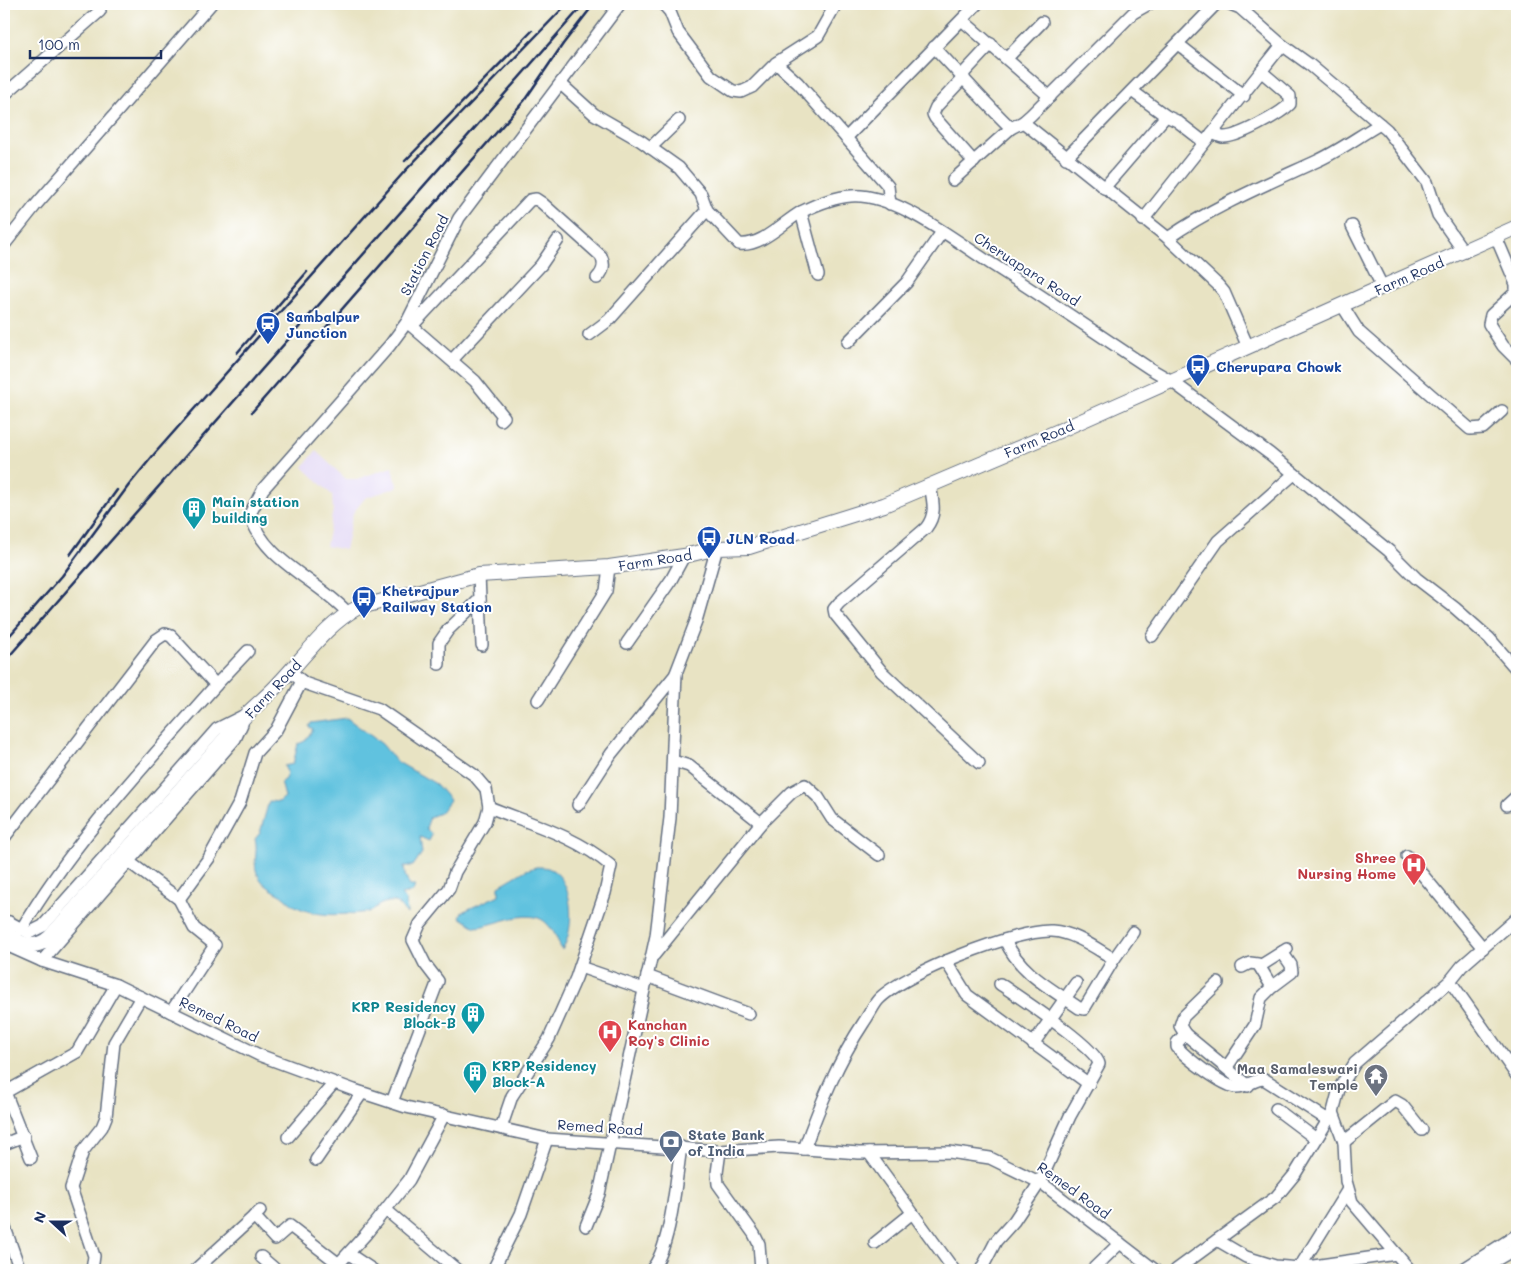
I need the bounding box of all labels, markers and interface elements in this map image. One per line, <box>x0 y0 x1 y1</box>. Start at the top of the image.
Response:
scale bar <box>30 28 161 60</box>
text: 100 m <box>38 34 80 54</box>
street label: Station Road <box>395 211 453 299</box>
street label: Cheruapara Road <box>970 228 1084 310</box>
street label: Farm Road <box>1371 252 1447 300</box>
place label: Sambalpur Junction <box>286 307 360 342</box>
station icon: Sambalpur Junction <box>255 311 281 345</box>
bus stop icon: Cherupara Chowk <box>1185 353 1211 387</box>
place label: Cherupara Chowk <box>1216 357 1342 376</box>
street label: Farm Road <box>1001 416 1077 462</box>
place label: Main station building <box>212 492 299 527</box>
building icon: Main station building <box>181 496 207 530</box>
bus stop icon: JLN Road <box>696 525 722 559</box>
place label: JLN Road <box>726 529 795 548</box>
street label: Farm Road <box>617 545 693 575</box>
place label: Khetrajpur Railway Station <box>382 581 492 616</box>
bus stop icon: Khetrajpur Railway Station <box>351 585 377 619</box>
street label: Farm Road <box>241 655 305 723</box>
place label: Shree Nursing Home <box>1298 848 1396 883</box>
hospital icon: Shree Nursing Home <box>1401 852 1427 886</box>
street label: Remed Road <box>176 992 262 1046</box>
place label: KRP Residency Block-B <box>351 997 456 1032</box>
building icon: KRP Residency Block-B <box>460 1001 486 1035</box>
place label: Kanchan Roy's Clinic <box>628 1015 710 1050</box>
hospital icon: Kanchan Roy's Clinic <box>597 1019 623 1053</box>
place label: KRP Residency Block-A <box>492 1056 597 1091</box>
place label: Maa Samaleswari Temple <box>1237 1059 1358 1094</box>
building icon: KRP Residency Block-A <box>462 1060 488 1094</box>
temple icon: Maa Samaleswari Temple <box>1363 1063 1389 1097</box>
street label: Remed Road <box>557 1115 644 1139</box>
place label: State Bank of India <box>688 1125 765 1160</box>
bank icon: State Bank of India <box>658 1129 684 1163</box>
street label: Remed Road <box>1034 1157 1114 1223</box>
north arrow <box>28 1196 78 1246</box>
text: N <box>29 1209 50 1226</box>

